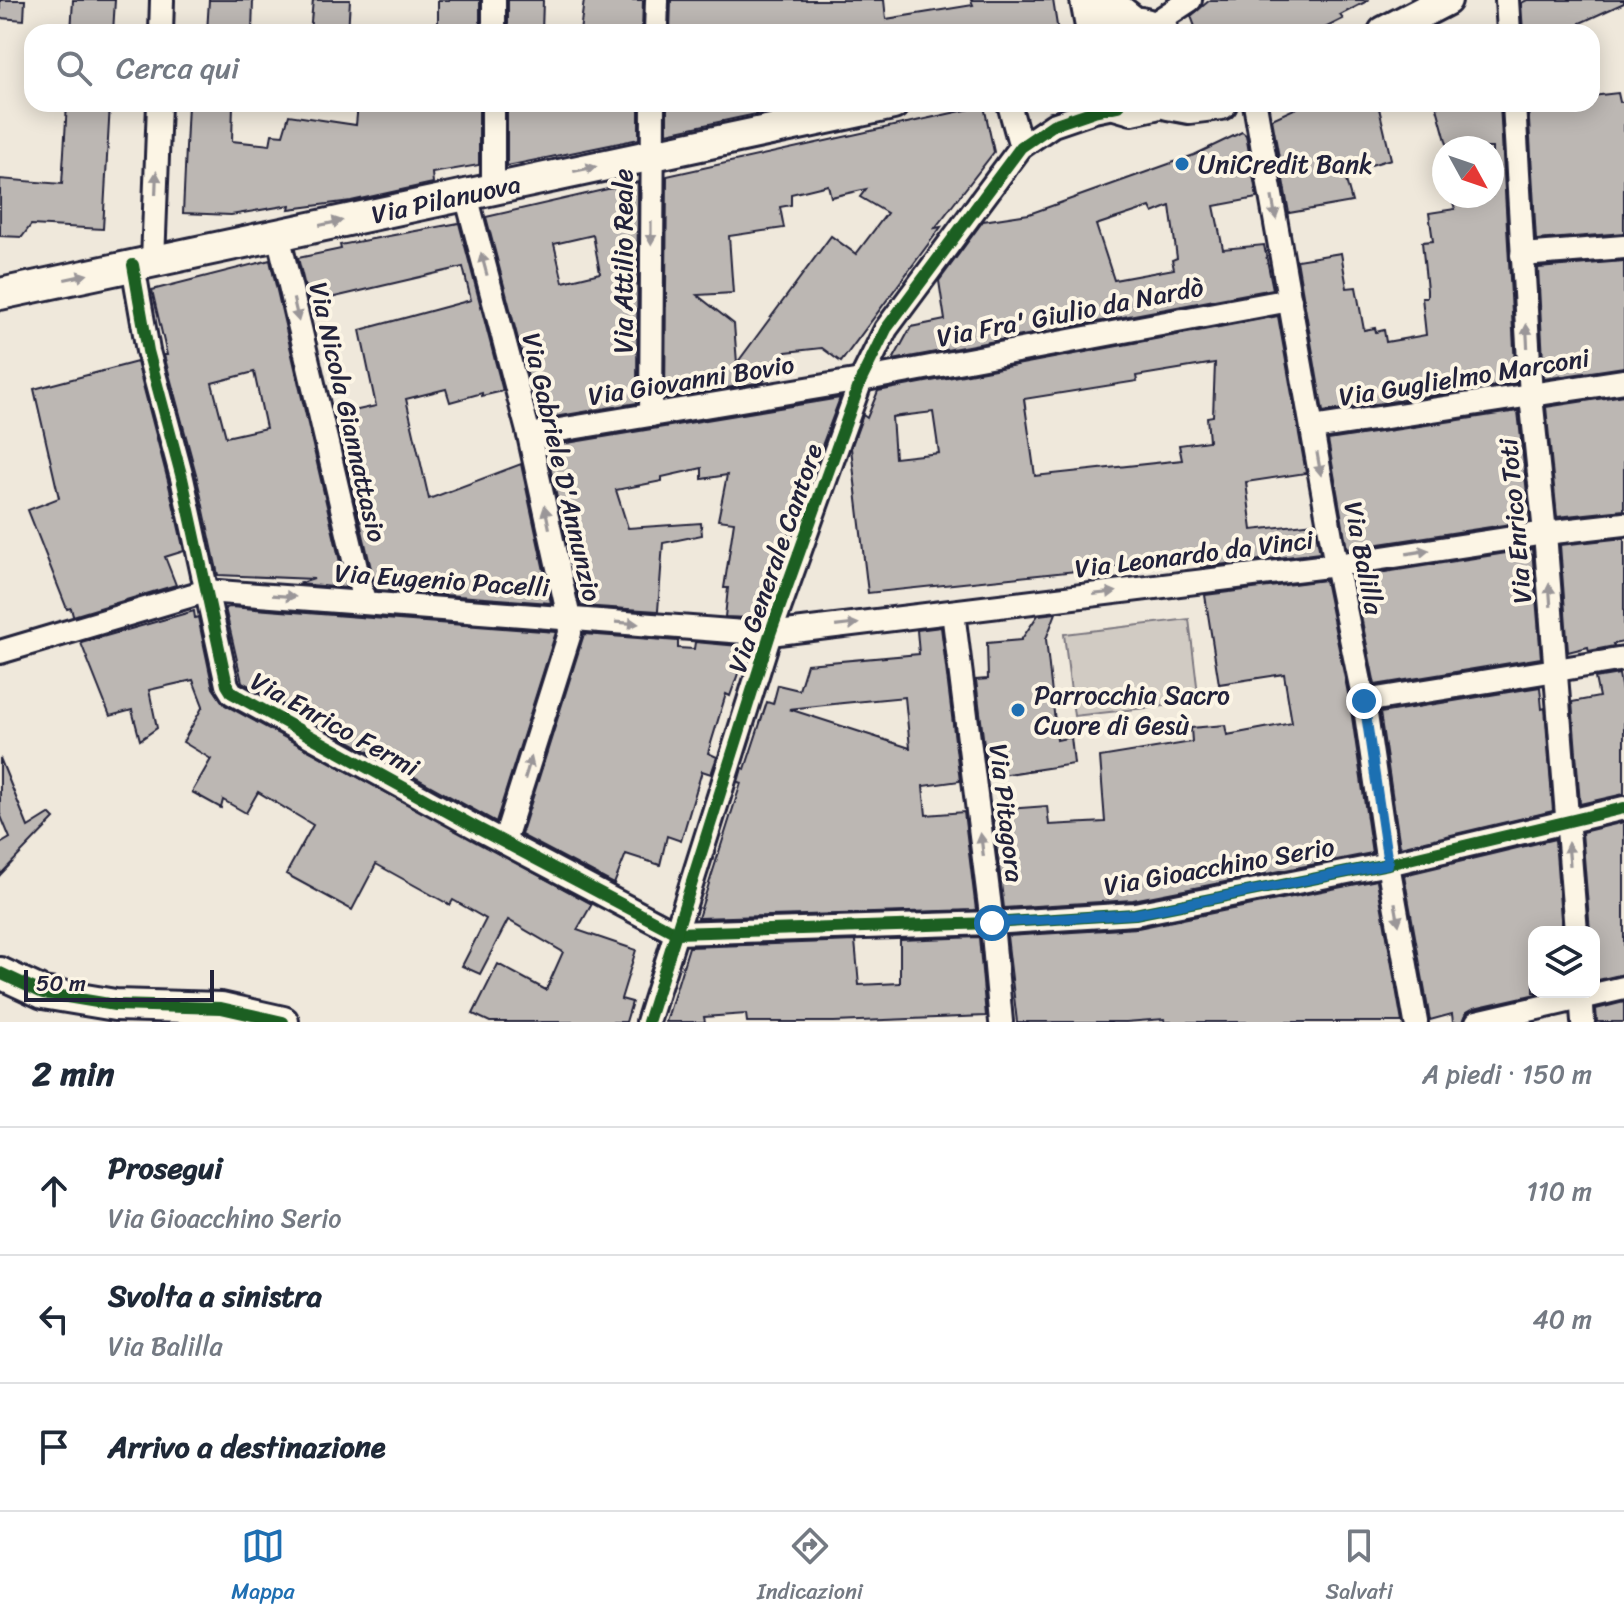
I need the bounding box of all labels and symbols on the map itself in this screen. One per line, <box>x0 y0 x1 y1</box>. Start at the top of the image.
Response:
north arrow <box>1432 136 1504 208</box>
place label: UniCredit Bank <box>1198 141 1373 187</box>
marker: UniCredit Bank <box>1173 155 1191 173</box>
street label: Via Pilanuova <box>367 161 525 237</box>
one-way arrow <box>573 162 598 175</box>
street label: Via Attilio Reale <box>600 169 646 353</box>
one-way arrow <box>150 170 163 195</box>
one-way arrow <box>1268 196 1280 221</box>
one-way arrow <box>318 216 343 229</box>
one-way arrow <box>645 221 657 246</box>
one-way arrow <box>478 252 490 277</box>
street label: Via Fra' Giulio da Nardò <box>933 264 1207 360</box>
one-way arrow <box>64 270 89 283</box>
street label: Via Nicola Giannattasio <box>296 277 400 547</box>
one-way arrow <box>290 298 303 323</box>
one-way arrow <box>1520 323 1533 348</box>
street label: Via Gabriele D'Annunzio <box>509 328 615 606</box>
street label: Via Guglielmo Marconi <box>1335 334 1593 420</box>
street label: Via Giovanni Bovio <box>585 341 797 419</box>
street label: Via Enrico Toti <box>1485 436 1545 605</box>
street label: Via Generale Cantore <box>714 437 836 679</box>
one-way arrow <box>1313 452 1326 477</box>
street label: Via Balilla <box>1330 497 1398 620</box>
one-way arrow <box>540 504 553 529</box>
street label: Via Leonardo da Vinci <box>1072 516 1317 591</box>
one-way arrow <box>1406 545 1431 558</box>
street label: Via Eugenio Pacelli <box>333 550 552 611</box>
one-way arrow <box>1543 582 1556 607</box>
one-way arrow <box>1093 587 1118 600</box>
one-way arrow <box>272 590 297 603</box>
one-way arrow <box>615 617 640 630</box>
one-way arrow <box>835 618 860 631</box>
street label: Via Enrico Fermi <box>242 659 429 790</box>
place label: Parrocchia Sacro Cuore di Gesù <box>1034 672 1230 748</box>
route end <box>1346 683 1382 719</box>
marker: Parrocchia Sacro Cuore di Gesù <box>1009 701 1027 719</box>
street label: Via Pitagora <box>976 741 1038 885</box>
one-way arrow <box>522 755 534 779</box>
street label: Via Gioacchino Serio <box>1100 823 1338 909</box>
one-way arrow <box>976 832 989 857</box>
one-way arrow <box>1562 841 1575 866</box>
one-way arrow <box>1391 901 1403 926</box>
route start <box>974 905 1010 941</box>
scale bar <box>24 966 214 1002</box>

